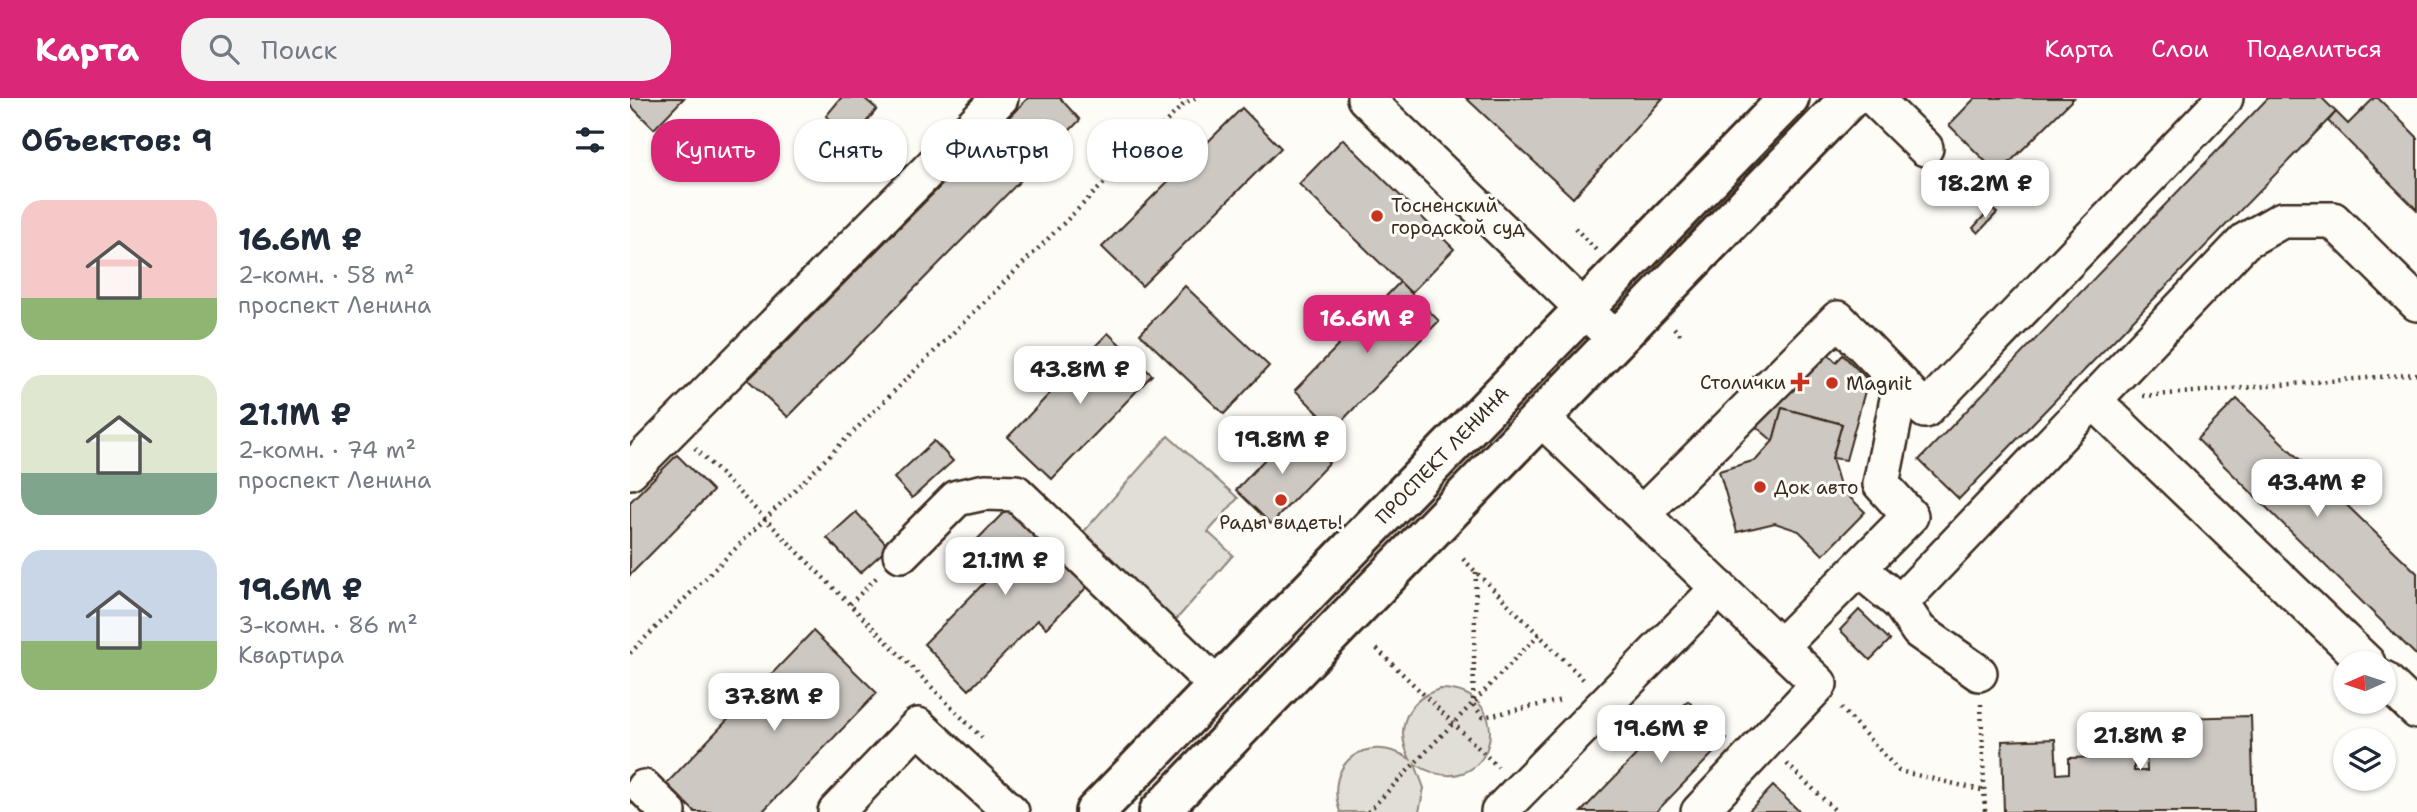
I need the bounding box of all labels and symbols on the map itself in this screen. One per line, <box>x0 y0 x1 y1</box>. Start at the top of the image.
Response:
pin: 18.2M ₽ <box>1920 160 2050 220</box>
place label: Тосненский городской суд <box>1391 193 1525 240</box>
marker: Тосненский городской суд <box>1369 208 1385 224</box>
pin: 16.6M ₽ <box>1302 296 1432 355</box>
pin: 43.8M ₽ <box>1015 346 1145 406</box>
place label: Столички <box>1700 370 1786 395</box>
place label: Magnit <box>1846 371 1912 396</box>
marker: Столички <box>1792 374 1808 390</box>
marker: Magnit <box>1824 375 1840 391</box>
street label: ПРОСПЕКТ ЛЕНИНА <box>1370 381 1515 529</box>
pin: 19.8M ₽ <box>1217 416 1347 476</box>
pin: 43.4M ₽ <box>2252 460 2382 519</box>
place label: Док авто <box>1774 475 1858 500</box>
marker: Док авто <box>1752 479 1768 495</box>
marker: Рады видеть! <box>1273 492 1289 508</box>
place label: Рады видеть! <box>1219 510 1343 535</box>
pin: 21.1M ₽ <box>940 538 1070 597</box>
north arrow <box>2333 651 2396 714</box>
pin: 37.8M ₽ <box>709 674 839 733</box>
pin: 19.6M ₽ <box>1596 706 1726 765</box>
pin: 21.8M ₽ <box>2075 712 2205 772</box>

